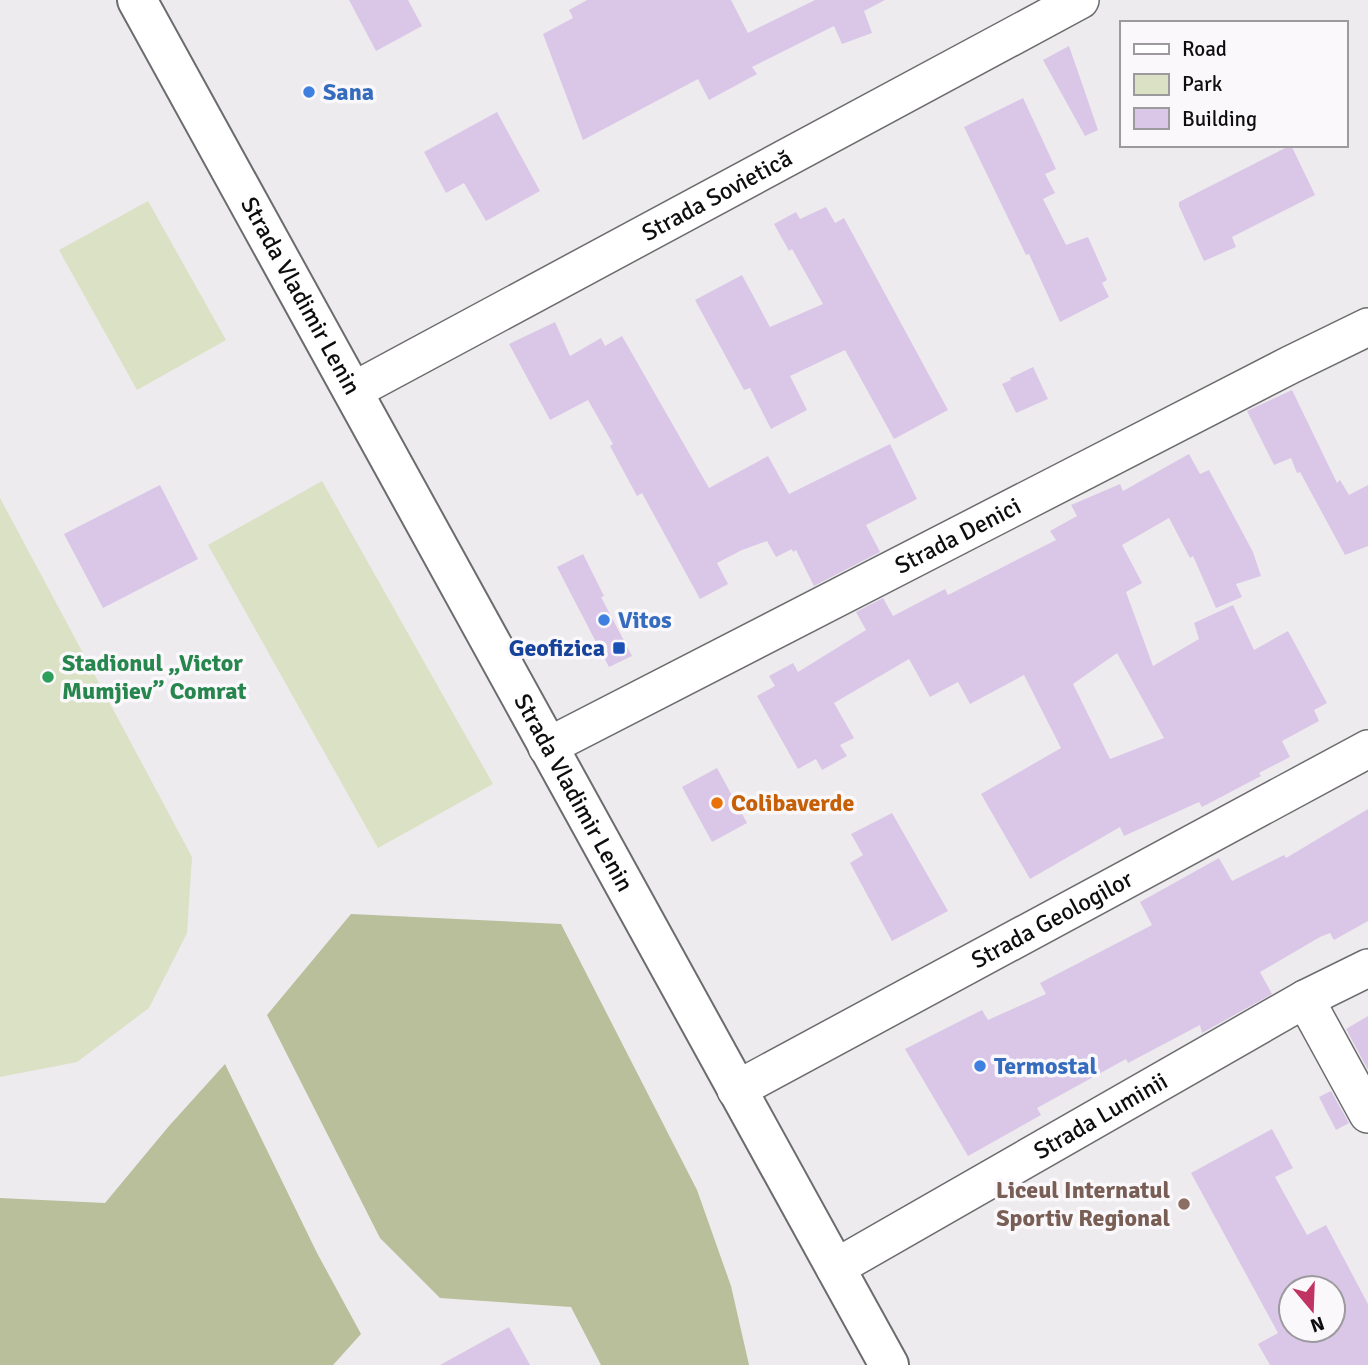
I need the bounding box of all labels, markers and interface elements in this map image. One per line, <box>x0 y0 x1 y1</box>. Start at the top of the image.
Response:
legend <box>1120 21 1347 147</box>
text: Road <box>1182 36 1227 62</box>
text: Park <box>1182 71 1223 97</box>
place label: Sana <box>323 77 374 107</box>
marker: Sana <box>301 84 317 100</box>
text: Building <box>1182 106 1257 132</box>
street label: Strada Sovietică <box>637 143 797 248</box>
street label: Strada Vladimir Lenin <box>234 192 367 400</box>
street label: Strada Denici <box>890 491 1026 581</box>
place label: Vitos <box>618 605 672 635</box>
marker: Vitos <box>596 612 612 628</box>
place label: Geofizica <box>509 633 605 663</box>
marker: Geofizica <box>611 640 627 656</box>
place label: Stadionul „Victor Mumjiev” Comrat <box>62 648 246 706</box>
marker: Stadionul „Victor Mumjiev” Comrat <box>40 669 56 685</box>
street label: Strada Vladimir Lenin <box>507 688 640 897</box>
place label: Colibaverde <box>731 788 855 818</box>
marker: Colibaverde <box>709 795 725 811</box>
street label: Strada Geologilor <box>966 864 1138 975</box>
place label: Termostal <box>994 1051 1097 1081</box>
marker: Termostal <box>972 1058 988 1074</box>
street label: Strada Luminii <box>1028 1066 1173 1166</box>
place label: Liceul Internatul Sportiv Regional <box>996 1175 1170 1233</box>
marker: Liceul Internatul Sportiv Regional <box>1176 1196 1192 1212</box>
north arrow <box>1277 1274 1347 1344</box>
text: N <box>1307 1311 1327 1338</box>

